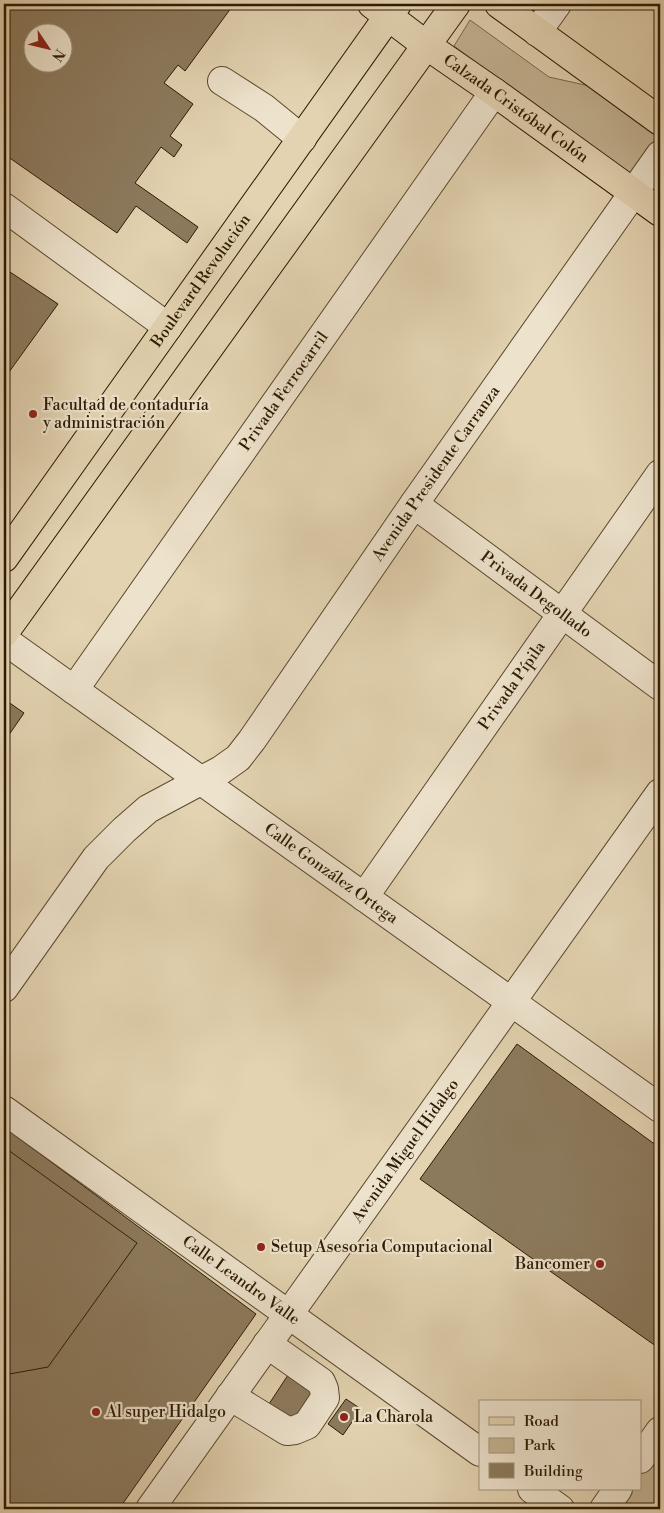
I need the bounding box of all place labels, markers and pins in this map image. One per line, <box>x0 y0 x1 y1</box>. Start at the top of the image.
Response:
place label: Facultad de contaduría y administración <box>42 395 210 433</box>
marker: Facultad de contaduría y administración <box>27 408 39 420</box>
place label: Setup Asesoria Computacional <box>271 1237 493 1257</box>
marker: Setup Asesoria Computacional <box>255 1241 267 1253</box>
place label: Bancomer <box>514 1254 590 1274</box>
marker: Bancomer <box>594 1258 606 1270</box>
place label: Al super Hidalgo <box>105 1402 226 1422</box>
marker: Al super Hidalgo <box>90 1406 102 1418</box>
place label: La Charola <box>354 1407 434 1427</box>
marker: La Charola <box>338 1411 350 1423</box>

